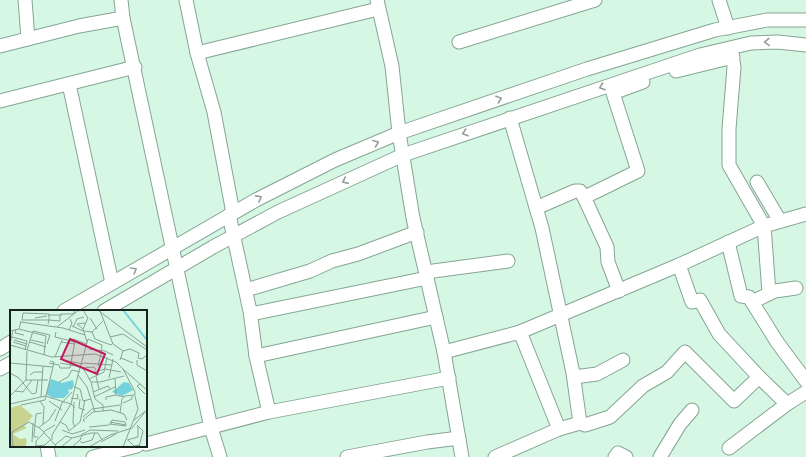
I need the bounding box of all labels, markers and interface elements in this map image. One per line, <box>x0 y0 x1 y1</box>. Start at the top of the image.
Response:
one-way arrow <box>764 38 770 47</box>
one-way arrow <box>598 82 605 91</box>
one-way arrow <box>495 95 502 104</box>
one-way arrow <box>462 128 469 137</box>
one-way arrow <box>373 139 380 147</box>
one-way arrow <box>341 176 349 184</box>
one-way arrow <box>255 195 262 203</box>
one-way arrow <box>130 267 137 275</box>
inset map <box>10 310 147 447</box>

